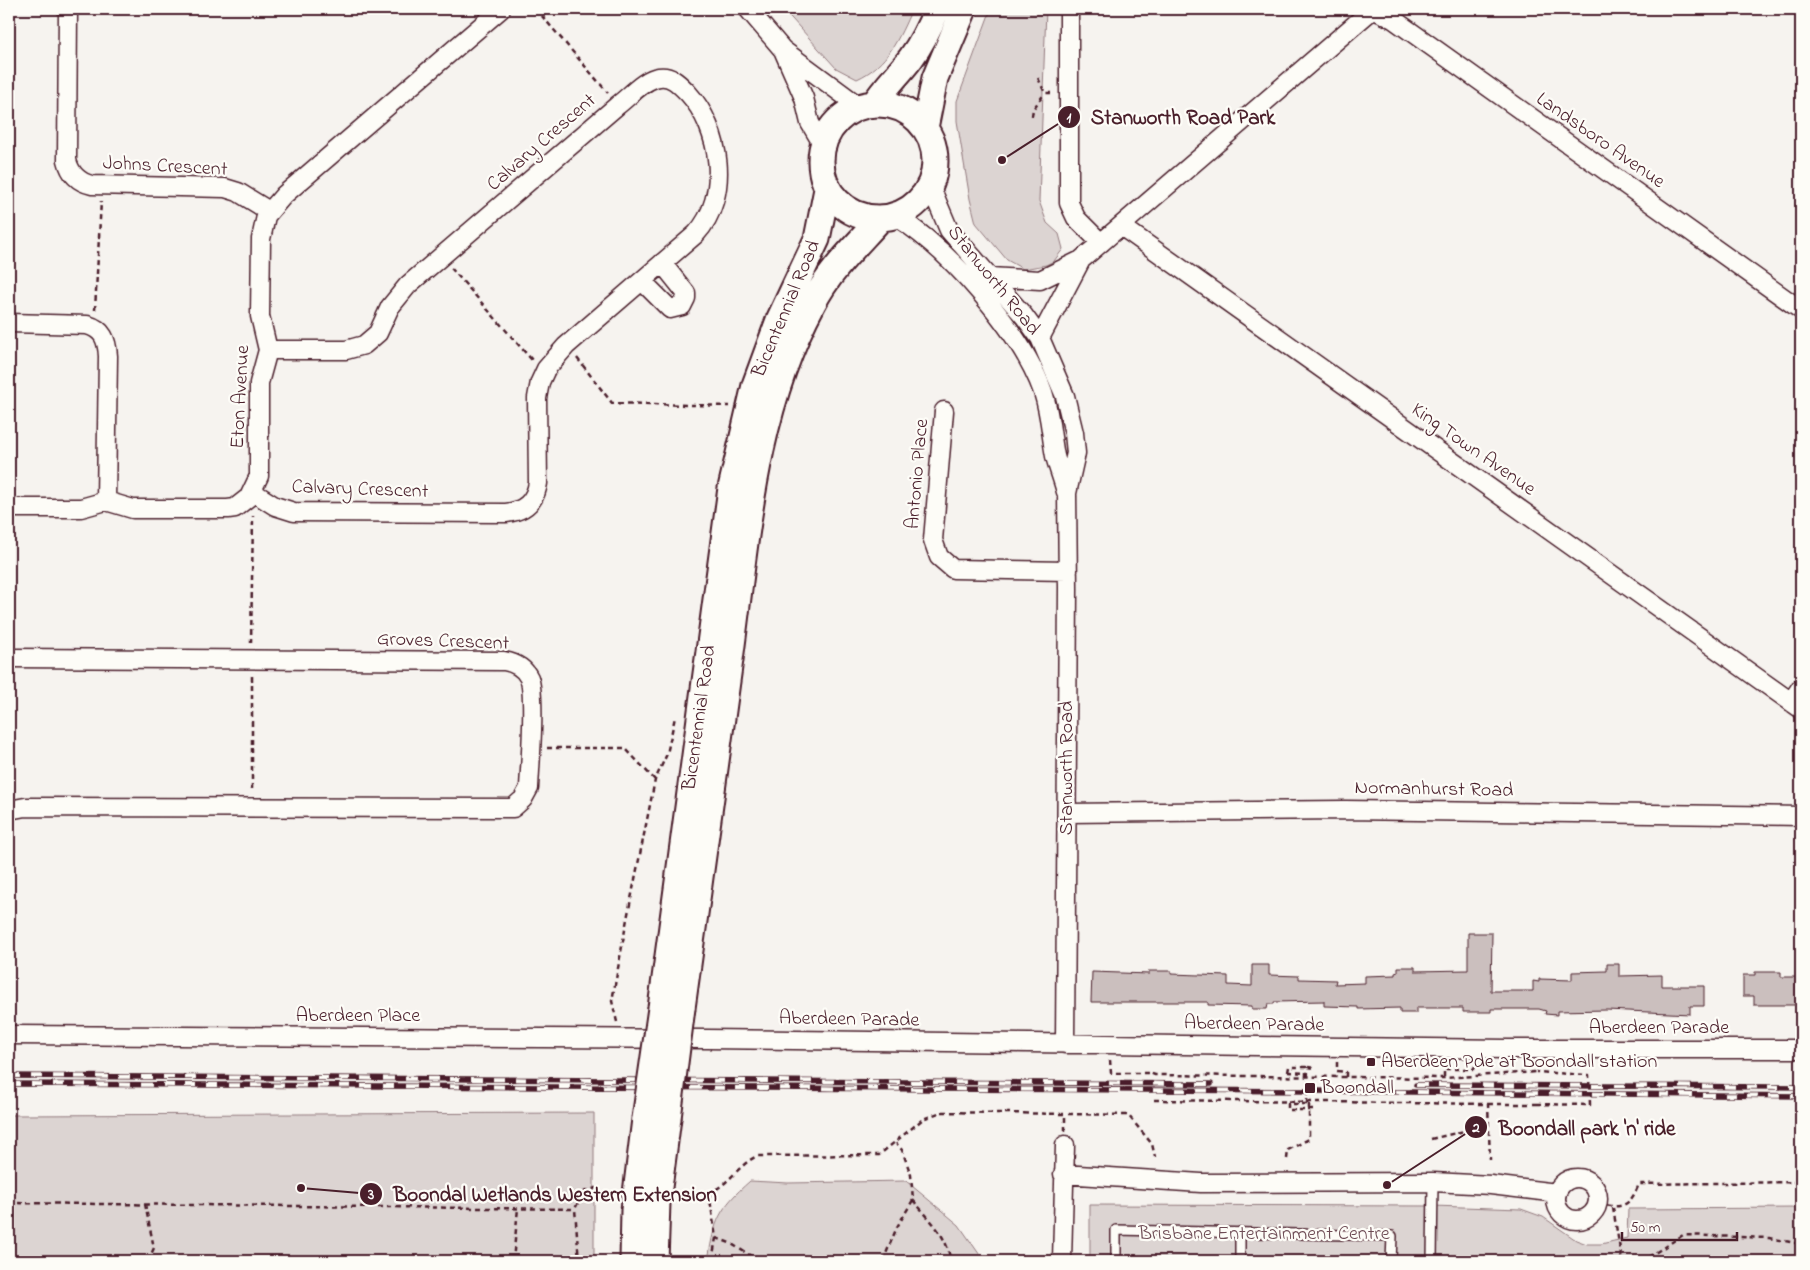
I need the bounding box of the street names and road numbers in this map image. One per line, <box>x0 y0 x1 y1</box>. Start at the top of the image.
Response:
street label: Landsboro Avenue <box>1529 86 1671 196</box>
street label: Calvary Crescent <box>481 87 603 199</box>
street label: Johns Crescent <box>102 149 228 185</box>
street label: Stanworth Road <box>939 220 1047 342</box>
street label: Bicentennial Road <box>745 236 829 383</box>
street label: Eton Avenue <box>224 344 258 450</box>
street label: King Town Avenue <box>1404 396 1541 505</box>
street label: Antonio Place <box>899 418 937 530</box>
street label: Calvary Crescent <box>291 473 429 507</box>
street label: Groves Crescent <box>376 625 510 659</box>
street label: Bicentennial Road <box>675 643 725 794</box>
street label: Stanworth Road <box>1053 701 1082 835</box>
street label: Normanhurst Road <box>1354 774 1514 806</box>
street label: Aberdeen Place <box>296 1002 420 1031</box>
street label: Aberdeen Parade <box>779 1004 919 1036</box>
street label: Aberdeen Parade <box>1184 1009 1324 1041</box>
street label: Aberdeen Parade <box>1589 1014 1729 1043</box>

